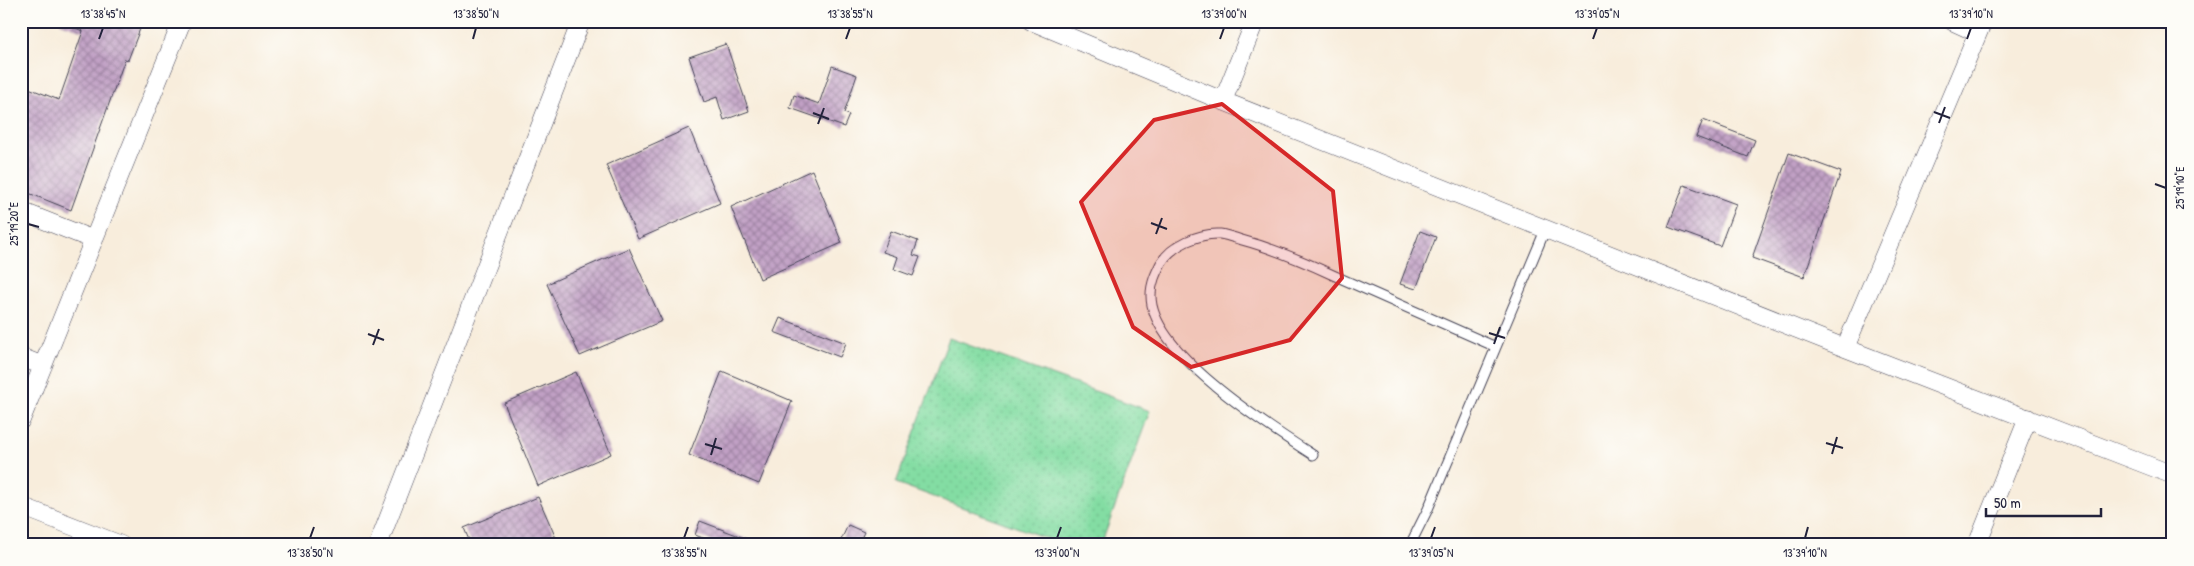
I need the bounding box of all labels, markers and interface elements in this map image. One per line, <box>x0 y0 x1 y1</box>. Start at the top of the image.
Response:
text: 13°38'45"N <box>81 5 125 22</box>
text: 13°38'50"N <box>453 5 499 22</box>
text: 13°38'55"N <box>827 5 873 22</box>
text: 13°39'00"N <box>1201 5 1247 22</box>
text: 13°39'05"N <box>1575 5 1619 22</box>
text: 13°39'10"N <box>1949 5 1993 22</box>
text: 25°19'10"E <box>2171 166 2188 209</box>
text: 25°19'20"E <box>5 201 22 246</box>
scale bar <box>1986 486 2102 518</box>
text: 50 m <box>1994 492 2021 513</box>
text: 13°38'50"N <box>287 544 333 561</box>
text: 13°38'55"N <box>661 544 707 561</box>
text: 13°39'00"N <box>1034 544 1080 561</box>
text: 13°39'05"N <box>1409 544 1453 561</box>
text: 13°39'10"N <box>1783 544 1827 561</box>

